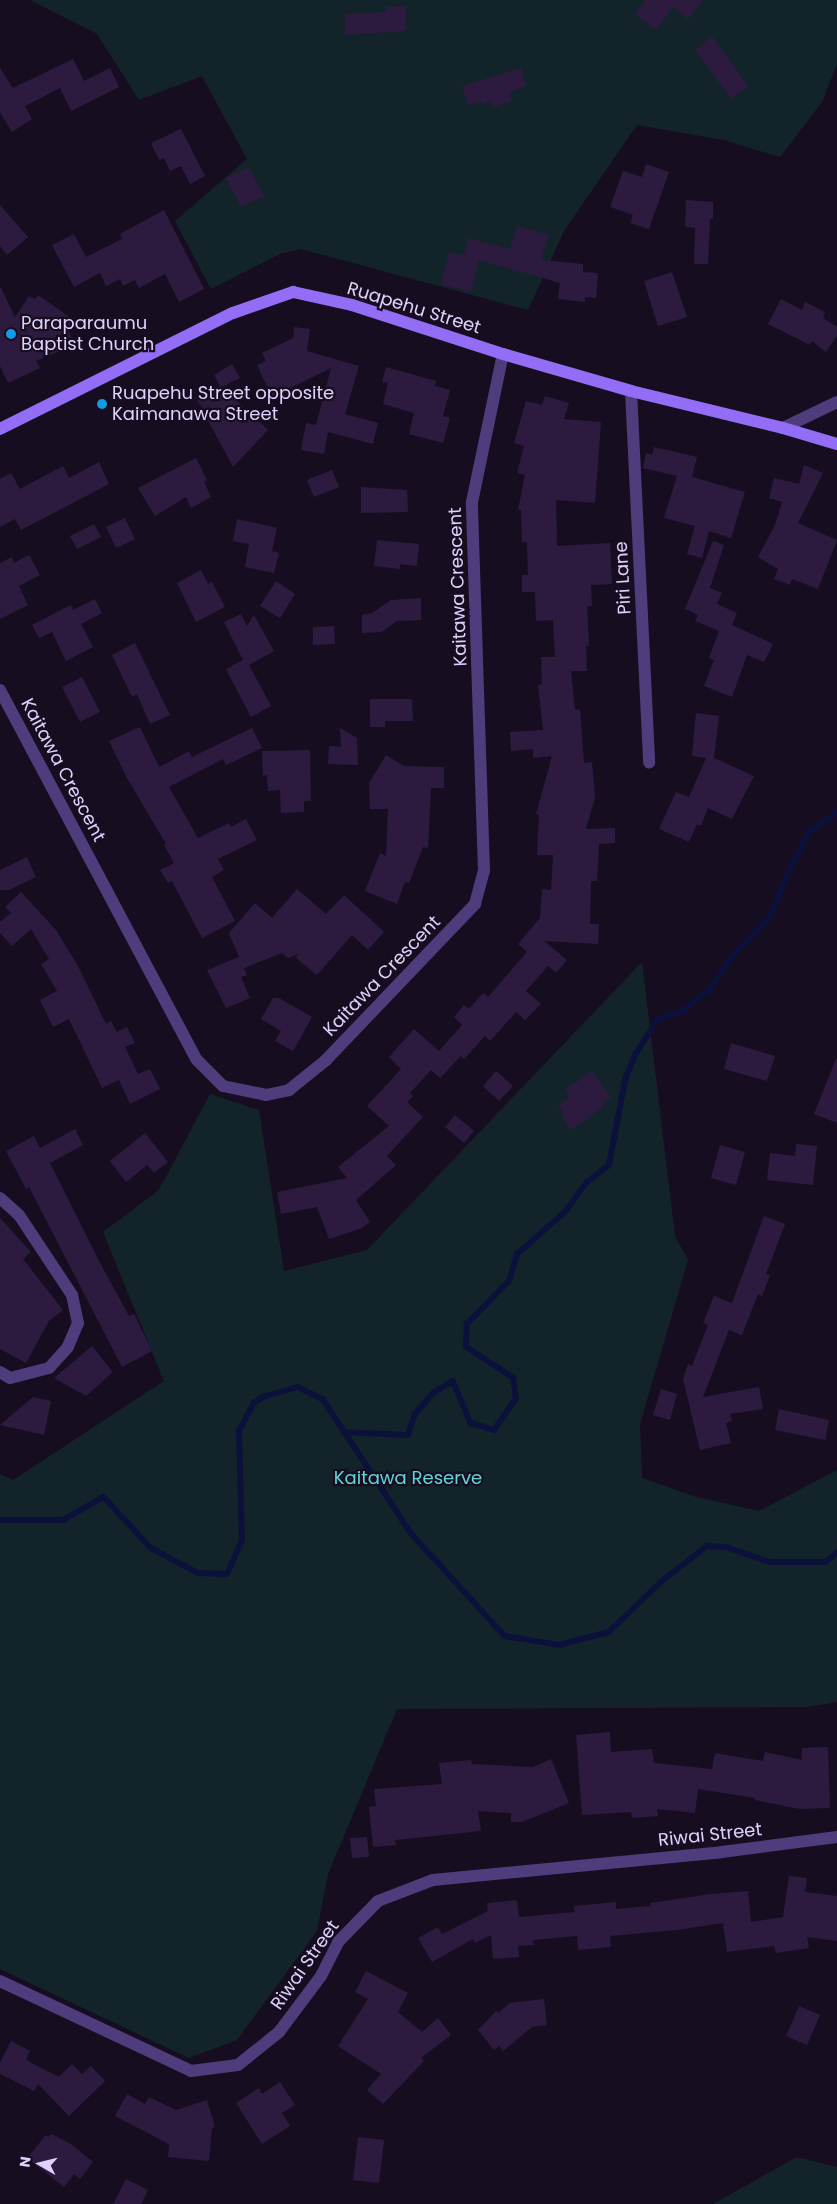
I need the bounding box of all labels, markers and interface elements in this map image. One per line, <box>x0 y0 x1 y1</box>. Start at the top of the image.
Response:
street label: Ruapehu Street <box>345 277 483 339</box>
place label: Paraparaumu Baptist Church <box>21 313 154 356</box>
marker: Paraparaumu Baptist Church <box>5 328 17 340</box>
place label: Ruapehu Street opposite Kaimanawa Street <box>112 383 334 426</box>
marker: Ruapehu Street opposite Kaimanawa Street <box>96 398 108 410</box>
street label: Kaitawa Crescent <box>444 507 472 667</box>
street label: Piri Lane <box>610 541 636 615</box>
street label: Kaitawa Crescent <box>16 695 110 845</box>
street label: Kaitawa Crescent <box>319 911 445 1041</box>
park label: Kaitawa Reserve <box>334 1467 482 1489</box>
street label: Riwai Street <box>657 1819 763 1851</box>
street label: Riwai Street <box>266 1916 344 2014</box>
north arrow <box>15 2139 65 2189</box>
text: N <box>15 2155 36 2169</box>

